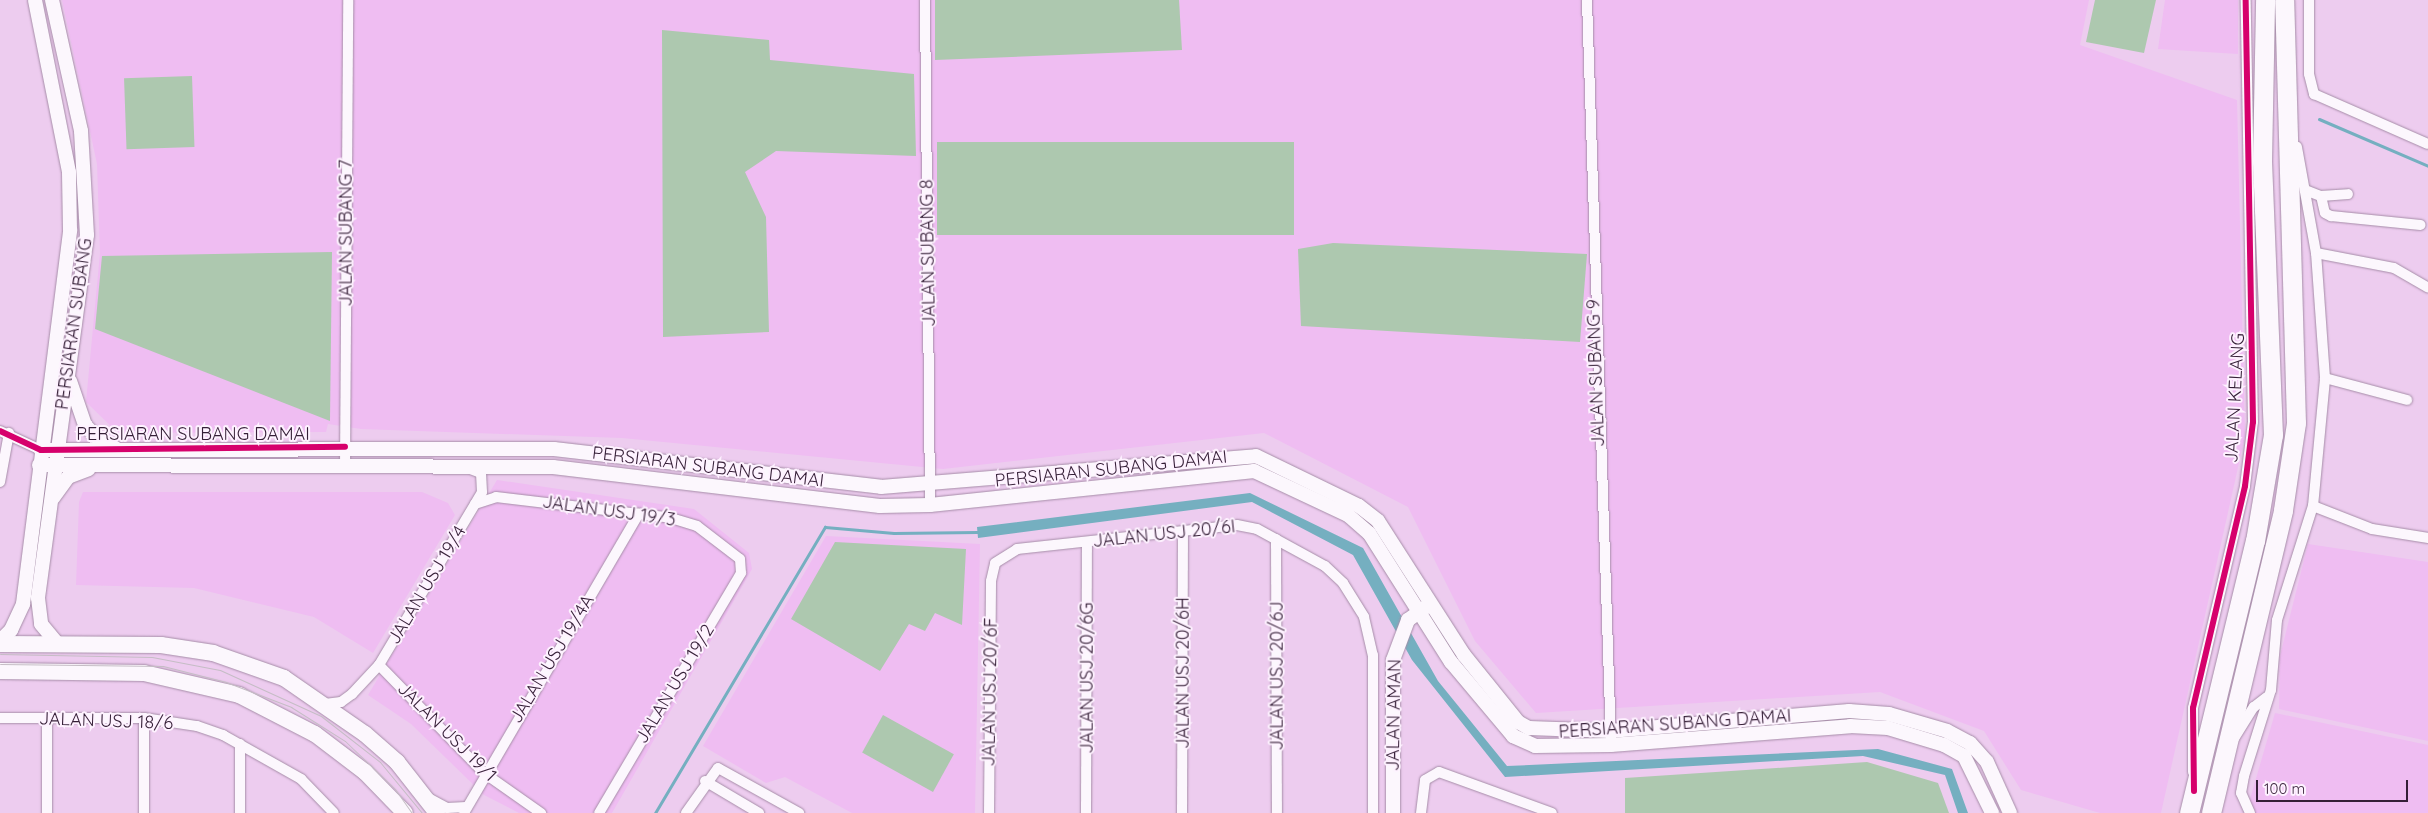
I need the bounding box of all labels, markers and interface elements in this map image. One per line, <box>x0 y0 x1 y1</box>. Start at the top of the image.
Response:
street label: JALAN SUBANG 7 <box>335 160 357 306</box>
street label: JALAN SUBANG 8 <box>916 179 940 327</box>
street label: PERSIARAN SUBANG <box>51 237 97 411</box>
street label: JALAN SUBANG 9 <box>1583 299 1609 447</box>
street label: JALAN KELANG <box>2221 332 2249 464</box>
street label: PERSIARAN SUBANG DAMAI <box>76 423 310 445</box>
street label: PERSIARAN SUBANG DAMAI <box>591 442 825 492</box>
street label: PERSIARAN SUBANG DAMAI <box>994 446 1228 492</box>
street label: JALAN USJ 19/3 <box>541 491 677 531</box>
street label: JALAN USJ 20/6I <box>1092 516 1236 552</box>
street label: JALAN USJ 19/4 <box>383 522 471 648</box>
street label: JALAN USJ 19/4A <box>505 591 599 727</box>
street label: JALAN USJ 20/6H <box>1172 597 1194 749</box>
street label: JALAN USJ 20/6G <box>1076 602 1098 754</box>
street label: JALAN USJ 20/6J <box>1266 602 1288 750</box>
street label: JALAN USJ 20/6F <box>978 617 1002 767</box>
street label: JALAN USJ 19/2 <box>631 621 719 747</box>
street label: JALAN AMAN <box>1382 659 1406 771</box>
street label: JALAN USJ 19/1 <box>393 678 501 786</box>
street label: PERSIARAN SUBANG DAMAI <box>1558 705 1792 743</box>
street label: JALAN USJ 18/6 <box>38 708 174 734</box>
scale bar <box>2258 770 2410 802</box>
text: 100 m <box>2264 779 2305 798</box>

